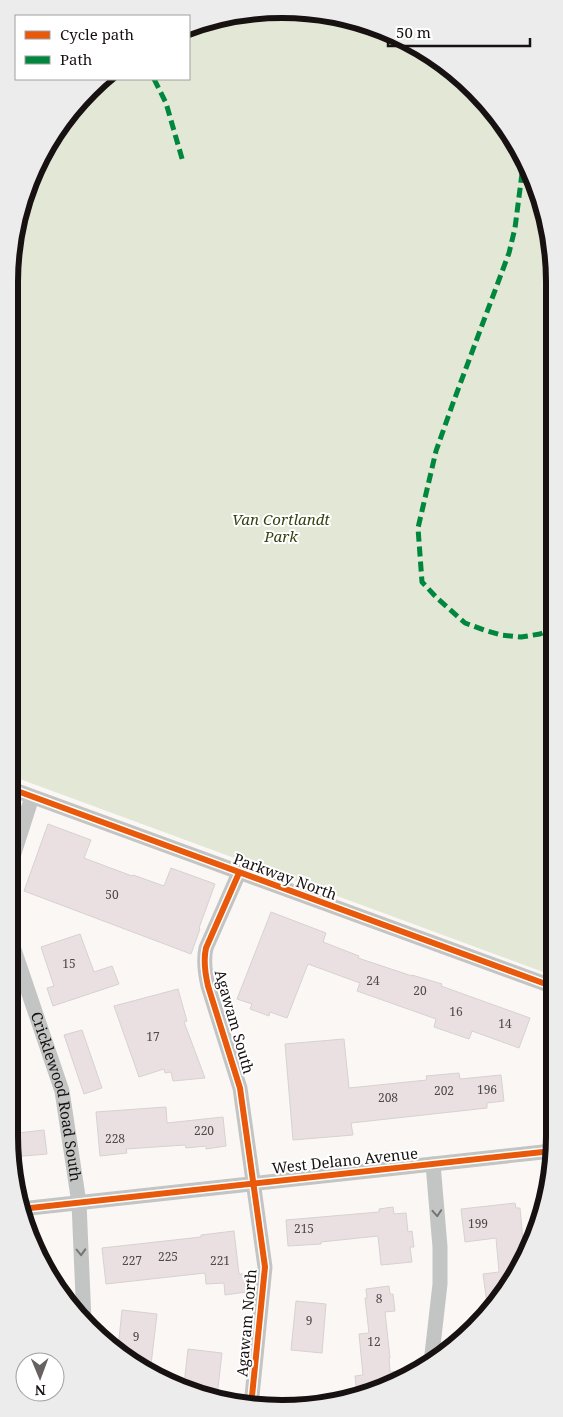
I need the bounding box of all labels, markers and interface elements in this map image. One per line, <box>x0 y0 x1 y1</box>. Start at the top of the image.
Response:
legend <box>15 15 190 80</box>
scale bar <box>388 15 530 47</box>
text: 50 m <box>396 22 431 42</box>
text: Cycle path <box>60 24 135 44</box>
text: Path <box>60 49 93 69</box>
park label: Van Cortlandt Park <box>232 509 330 546</box>
street label: Parkway North <box>231 848 340 904</box>
house number: 50 <box>105 886 119 903</box>
house number: 15 <box>62 955 76 972</box>
street label: Agawam South <box>211 967 260 1077</box>
house number: 24 <box>366 972 380 989</box>
house number: 20 <box>413 982 427 999</box>
house number: 16 <box>449 1003 463 1020</box>
street label: Cricklewood Road South <box>27 1009 87 1183</box>
house number: 14 <box>498 1015 512 1032</box>
house number: 17 <box>146 1028 160 1045</box>
house number: 196 <box>477 1081 497 1098</box>
house number: 202 <box>434 1082 454 1099</box>
house number: 208 <box>378 1089 398 1106</box>
house number: 220 <box>194 1122 214 1139</box>
house number: 228 <box>105 1130 125 1147</box>
street label: West Delano Avenue <box>271 1142 419 1178</box>
one-way arrow <box>431 1209 442 1217</box>
house number: 199 <box>468 1215 488 1232</box>
house number: 215 <box>294 1220 314 1237</box>
one-way arrow <box>76 1248 87 1256</box>
house number: 225 <box>158 1248 178 1265</box>
house number: 227 <box>122 1252 142 1269</box>
house number: 221 <box>210 1252 230 1269</box>
street label: Agawam North <box>231 1268 261 1378</box>
house number: 8 <box>376 1290 383 1307</box>
house number: 9 <box>306 1312 312 1329</box>
house number: 9 <box>133 1328 139 1345</box>
house number: 12 <box>367 1333 381 1350</box>
north arrow <box>15 1352 65 1402</box>
text: N <box>35 1381 46 1400</box>

